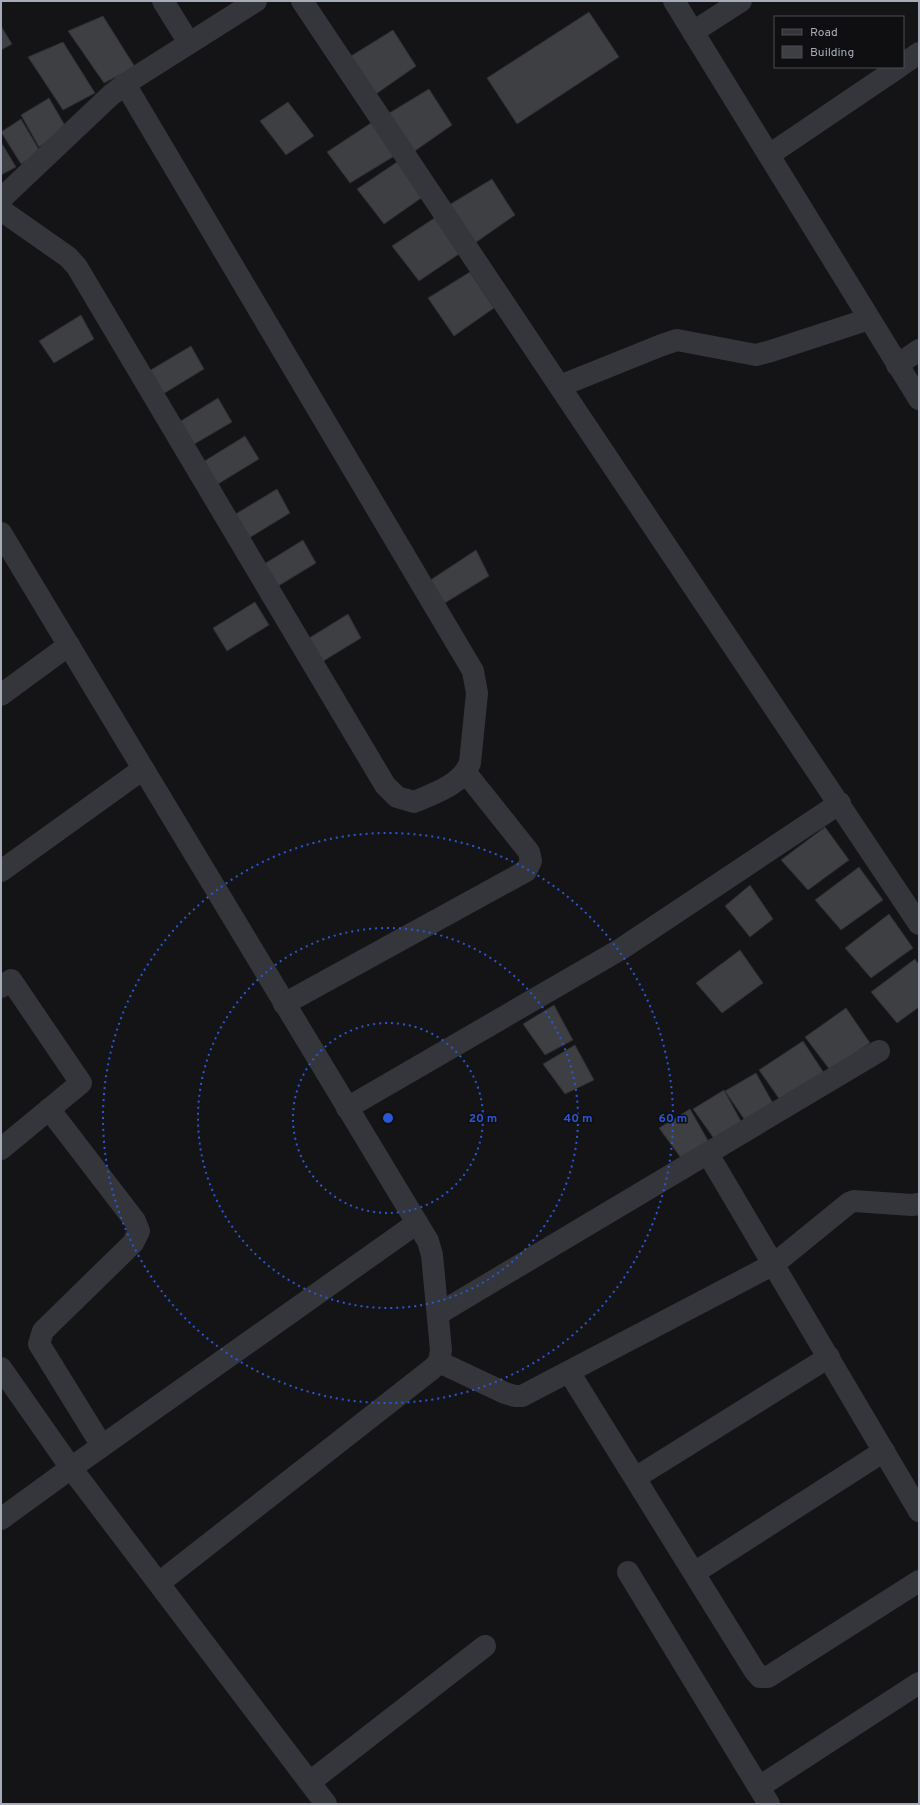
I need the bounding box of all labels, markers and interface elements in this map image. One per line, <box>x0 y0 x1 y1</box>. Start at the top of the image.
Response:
legend <box>774 16 904 68</box>
text: Road <box>810 25 838 41</box>
text: Building <box>810 45 854 61</box>
centre of rings <box>381 1111 395 1125</box>
text: 20 m <box>469 1111 497 1127</box>
text: 40 m <box>563 1111 593 1127</box>
text: 60 m <box>659 1111 687 1127</box>

